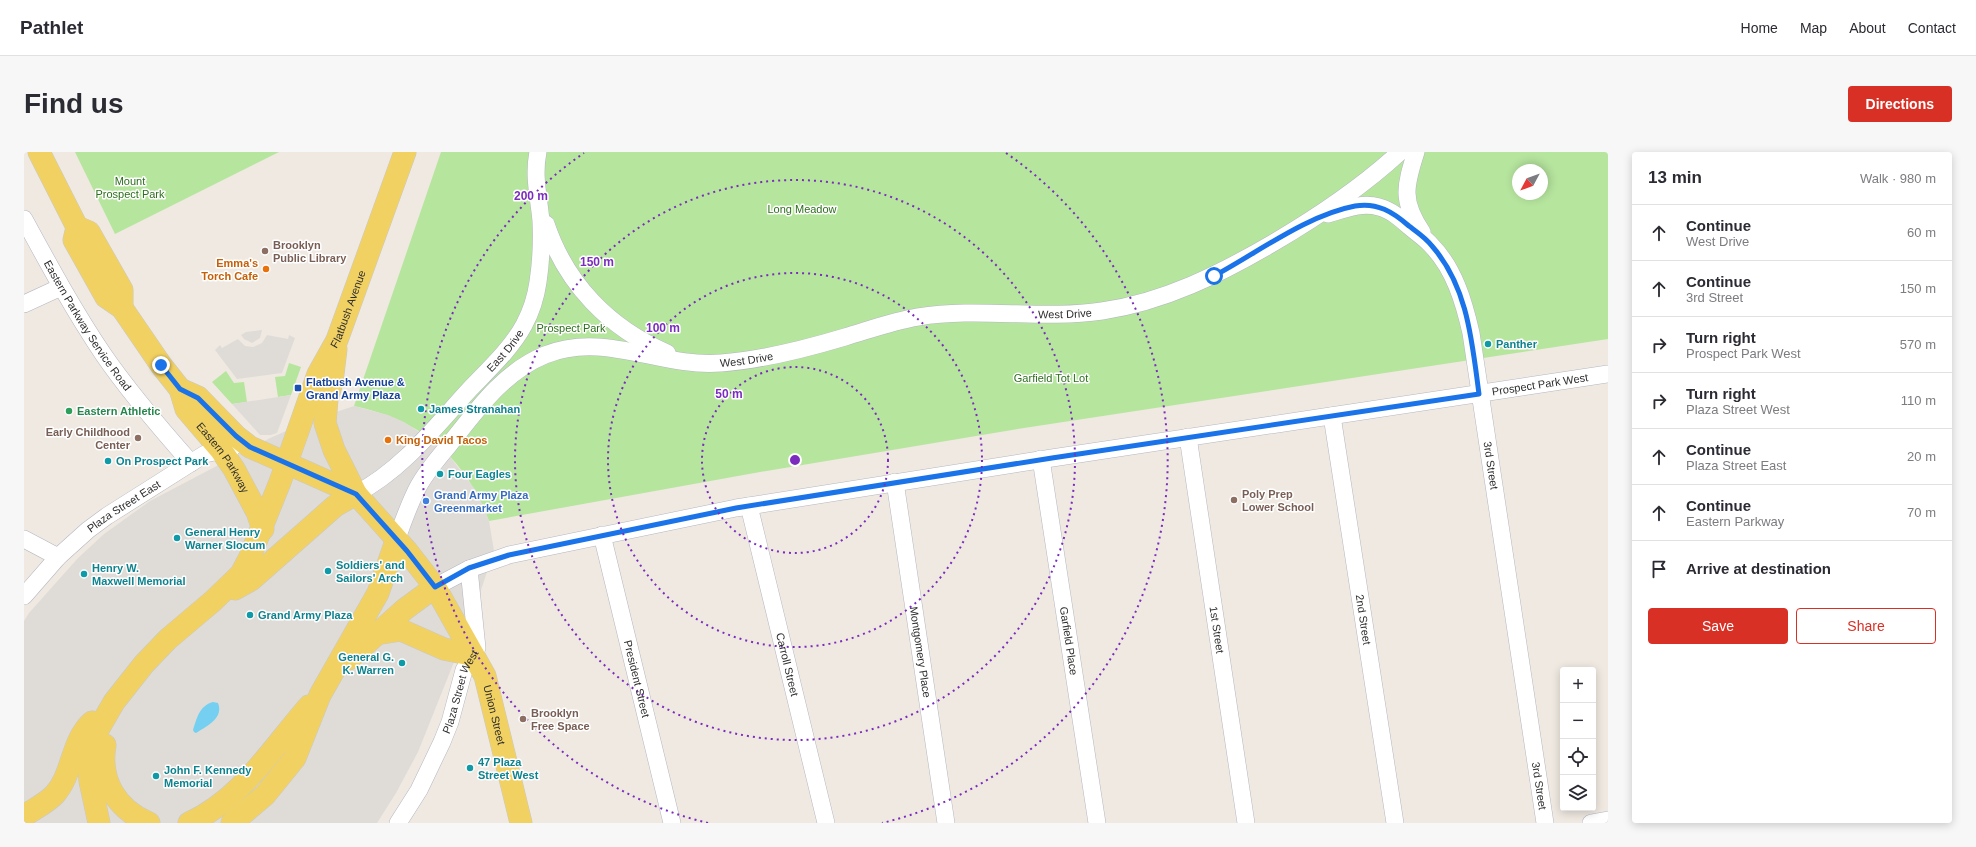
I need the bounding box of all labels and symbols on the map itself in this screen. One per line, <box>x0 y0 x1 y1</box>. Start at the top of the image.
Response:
north arrow <box>1512 164 1548 200</box>
park label: Mount Prospect Park <box>95 175 165 200</box>
text: 200 m <box>514 189 548 203</box>
park label: Long Meadow <box>767 203 837 215</box>
place label: Brooklyn Public Library <box>273 239 347 264</box>
marker: Brooklyn Public Library <box>260 246 270 256</box>
text: 150 m <box>580 255 614 269</box>
place label: Emma's Torch Cafe <box>201 257 258 282</box>
street label: Eastern Parkway Service Road <box>42 258 134 393</box>
marker: Emma's Torch Cafe <box>261 264 271 274</box>
route start <box>1205 267 1223 285</box>
street label: Flatbush Avenue <box>328 268 368 350</box>
street label: West Drive <box>1038 306 1092 320</box>
text: 100 m <box>646 321 680 335</box>
park label: Prospect Park <box>536 322 606 334</box>
street label: East Drive <box>484 327 526 374</box>
place label: Panther <box>1496 338 1538 350</box>
marker: Panther <box>1483 339 1493 349</box>
street label: West Drive <box>719 350 774 369</box>
route end <box>152 356 170 374</box>
street label: Prospect Park West <box>1491 371 1589 397</box>
park label: Garfield Tot Lot <box>1014 372 1088 384</box>
place label: Flatbush Avenue & Grand Army Plaza <box>306 376 405 401</box>
marker: Flatbush Avenue & Grand Army Plaza <box>293 383 303 393</box>
text: 50 m <box>715 387 743 401</box>
place label: James Stranahan <box>429 403 520 415</box>
marker: James Stranahan <box>416 404 426 414</box>
place label: Eastern Athletic <box>77 405 160 417</box>
marker: Eastern Athletic <box>64 406 74 416</box>
street label: Eastern Parkway <box>194 420 252 495</box>
place label: Early Childhood Center <box>46 426 131 451</box>
marker: Early Childhood Center <box>133 433 143 443</box>
place label: King David Tacos <box>396 434 487 446</box>
marker: King David Tacos <box>383 435 393 445</box>
street label: 3rd Street <box>1481 441 1501 490</box>
centre of rings <box>788 453 802 467</box>
place label: On Prospect Park <box>116 455 209 467</box>
marker: On Prospect Park <box>103 456 113 466</box>
place label: Four Eagles <box>448 468 511 480</box>
marker: Four Eagles <box>435 469 445 479</box>
street label: Plaza Street East <box>85 478 162 535</box>
place label: Poly Prep Lower School <box>1242 488 1314 513</box>
place label: Grand Army Plaza Greenmarket <box>434 489 529 514</box>
marker: Poly Prep Lower School <box>1229 495 1239 505</box>
marker: Grand Army Plaza Greenmarket <box>421 496 431 506</box>
place label: General Henry Warner Slocum <box>185 526 265 551</box>
marker: General Henry Warner Slocum <box>172 533 182 543</box>
place label: Soldiers' and Sailors' Arch <box>336 559 405 584</box>
place label: Henry W. Maxwell Memorial <box>92 562 186 587</box>
marker: Soldiers' and Sailors' Arch <box>323 566 333 576</box>
marker: Henry W. Maxwell Memorial <box>79 569 89 579</box>
street label: 2nd Street <box>1354 594 1373 646</box>
street label: Montgomery Place <box>908 606 933 698</box>
street label: Garfield Place <box>1058 606 1080 676</box>
street label: 1st Street <box>1208 606 1226 654</box>
place label: Grand Army Plaza <box>258 609 353 621</box>
marker: Grand Army Plaza <box>245 610 255 620</box>
street label: Carroll Street <box>774 631 801 697</box>
street label: President Street <box>622 639 652 719</box>
street label: Plaza Street West <box>440 648 480 735</box>
place label: General G. K. Warren <box>338 651 394 676</box>
marker: General G. K. Warren <box>397 658 407 668</box>
street label: Union Street <box>481 684 508 746</box>
place label: Brooklyn Free Space <box>531 707 590 732</box>
marker: Brooklyn Free Space <box>518 714 528 724</box>
place label: 47 Plaza Street West <box>478 756 539 781</box>
street label: 3rd Street <box>1530 761 1549 811</box>
marker: 47 Plaza Street West <box>465 763 475 773</box>
place label: John F. Kennedy Memorial <box>164 764 252 789</box>
marker: John F. Kennedy Memorial <box>151 771 161 781</box>

